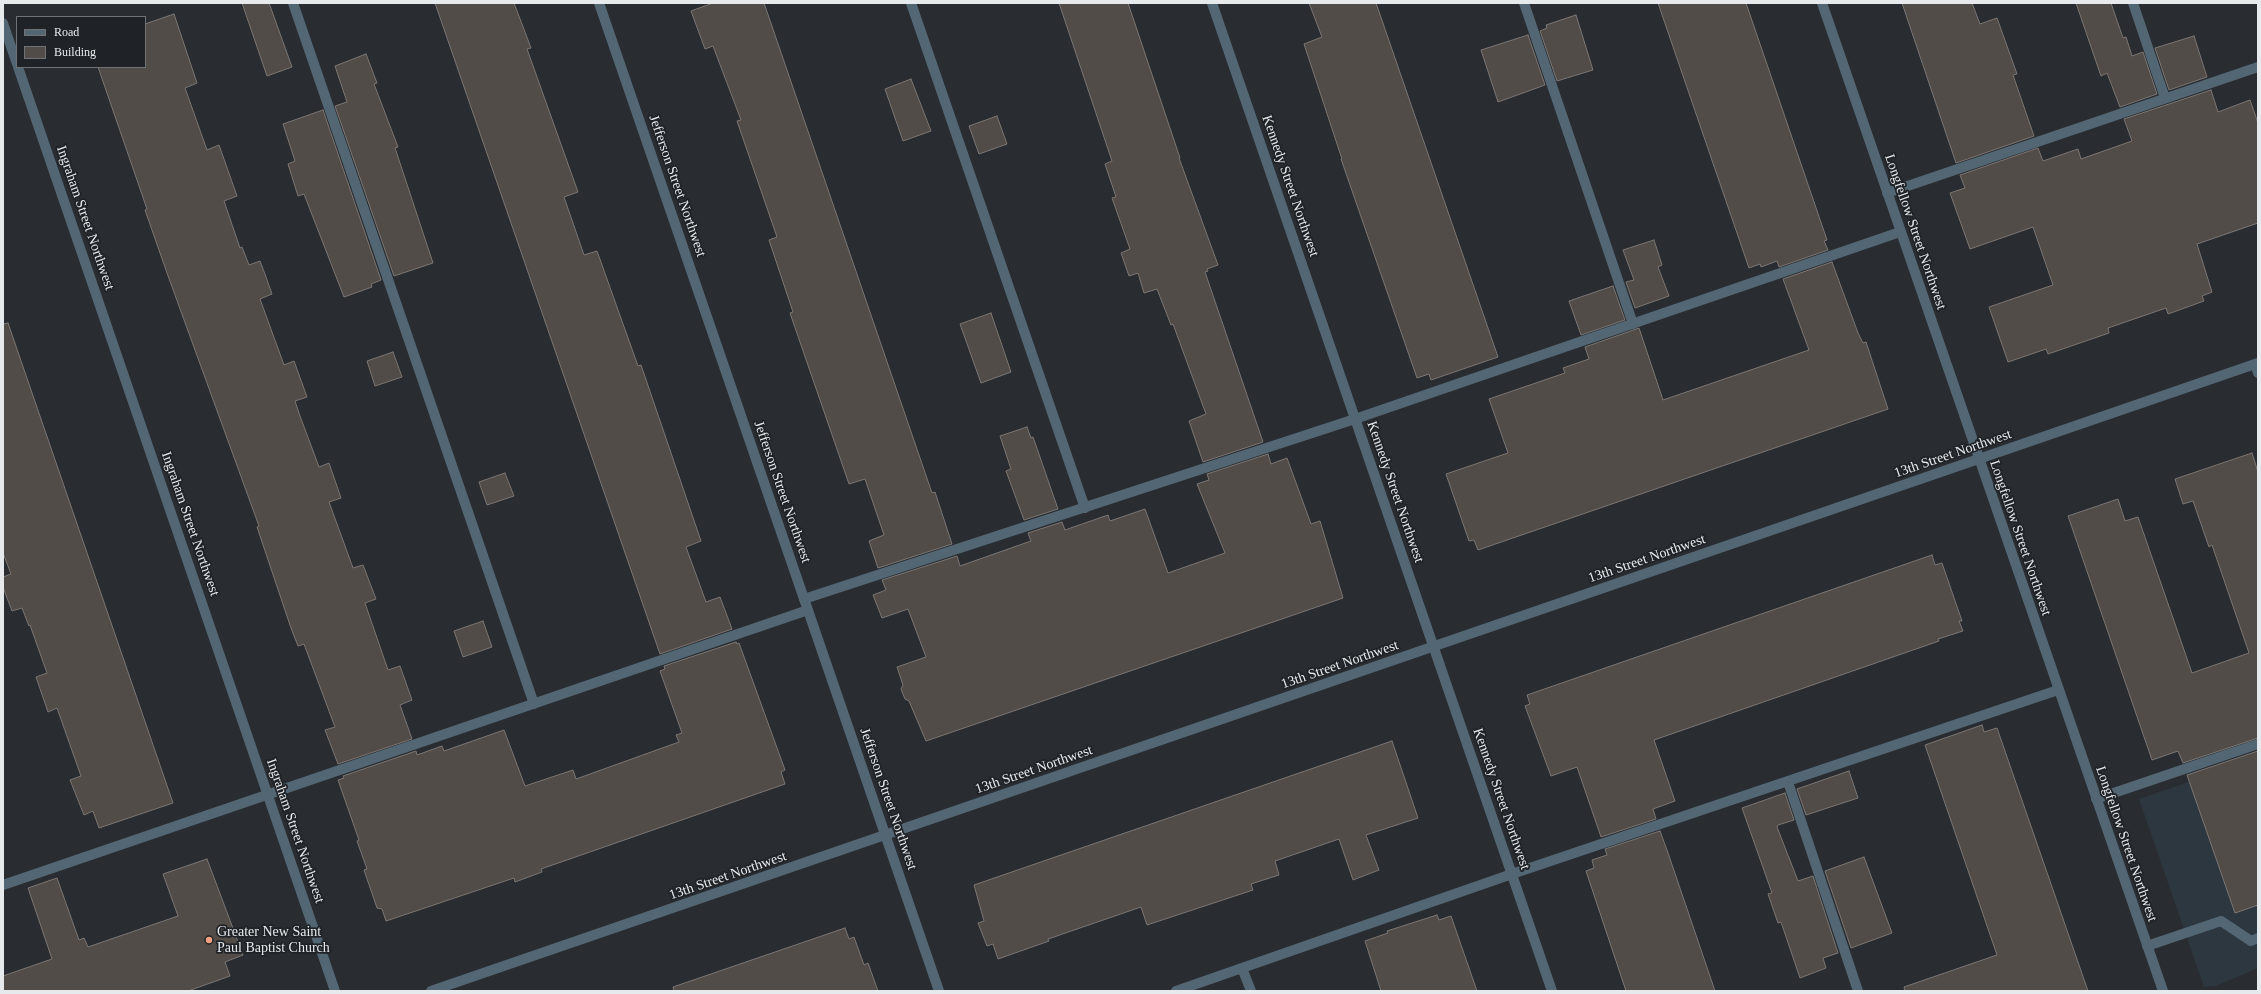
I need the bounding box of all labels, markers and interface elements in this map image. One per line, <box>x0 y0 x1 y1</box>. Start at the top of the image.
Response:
legend <box>16 16 146 68</box>
text: Road <box>54 25 79 39</box>
text: Building <box>54 45 96 59</box>
street label: Jefferson Street Northwest <box>645 113 709 259</box>
street label: Kennedy Street Northwest <box>1258 113 1322 259</box>
street label: Ingraham Street Northwest <box>52 144 118 292</box>
street label: Longfellow Street Northwest <box>1880 152 1950 312</box>
street label: Jefferson Street Northwest <box>750 419 814 565</box>
street label: Kennedy Street Northwest <box>1363 419 1427 565</box>
street label: 13th Street Northwest <box>1892 426 2014 482</box>
street label: Ingraham Street Northwest <box>157 450 223 598</box>
street label: Longfellow Street Northwest <box>1985 458 2055 618</box>
street label: 13th Street Northwest <box>1586 531 1708 587</box>
street label: 13th Street Northwest <box>1279 637 1401 693</box>
street label: Jefferson Street Northwest <box>856 726 920 872</box>
street label: Kennedy Street Northwest <box>1469 726 1533 872</box>
street label: 13th Street Northwest <box>973 742 1095 798</box>
street label: Ingraham Street Northwest <box>262 757 328 905</box>
street label: Longfellow Street Northwest <box>2091 764 2161 924</box>
street label: 13th Street Northwest <box>667 848 789 904</box>
place label: Greater New Saint Paul Baptist Church <box>217 924 330 956</box>
marker: Greater New Saint Paul Baptist Church <box>204 935 214 945</box>

